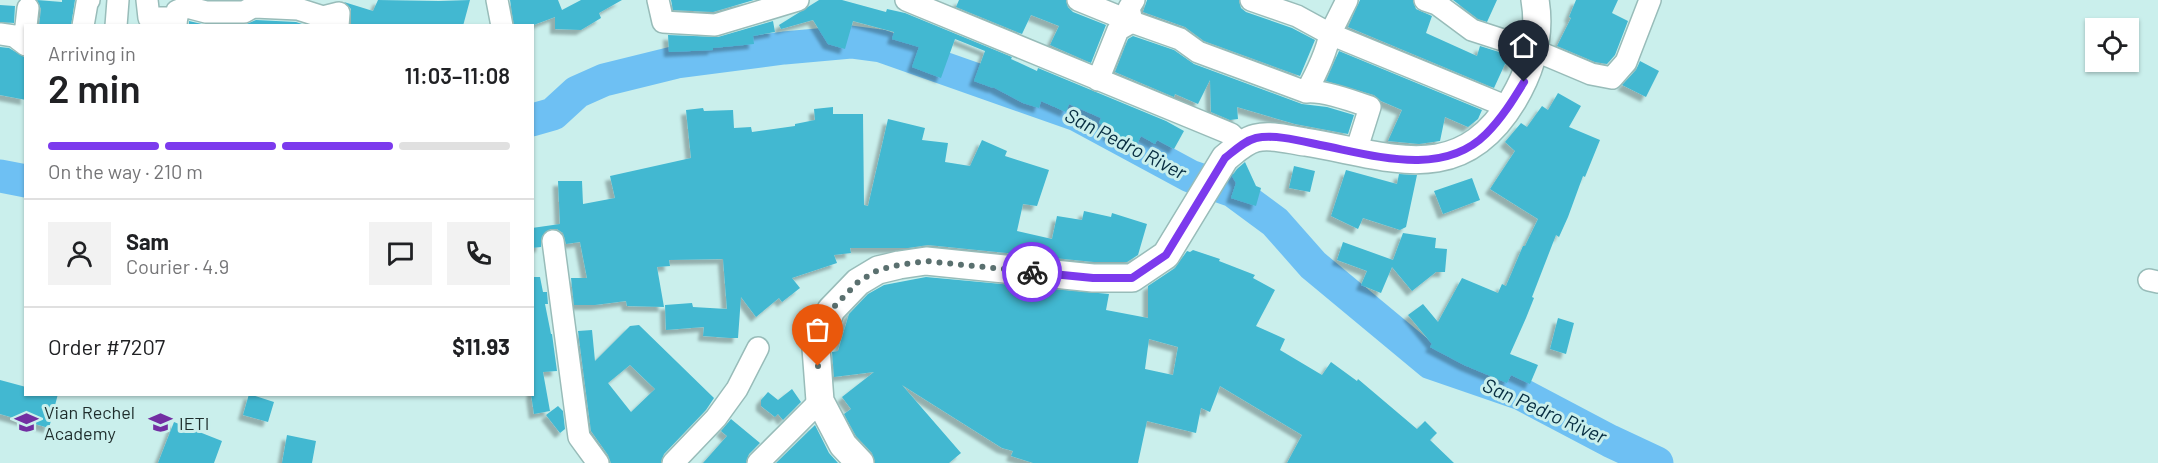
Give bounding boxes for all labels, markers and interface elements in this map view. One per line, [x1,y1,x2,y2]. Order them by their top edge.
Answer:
map controls [2085,18,2139,72]
button: locate [2085,18,2139,72]
pin [1498,20,1549,82]
icon: home [1507,29,1540,62]
text: Arriving in [48,41,136,65]
text: 11:03–11:08 [404,62,510,88]
text: 2 min [48,64,141,111]
water label: San Pedro River [1061,102,1191,184]
text: On the way · 210 m [48,159,203,183]
button: person [48,222,111,285]
button: chat [369,222,432,285]
button: phone [447,222,510,285]
text: Sam [126,228,169,254]
courier [1002,242,1062,302]
text: Courier · 4.9 [126,254,229,278]
icon: bike [1016,256,1049,289]
pin [792,304,843,366]
icon: bag [801,313,834,346]
text: Order #7207 [48,333,165,359]
text: $11.93 [452,333,510,359]
water label: San Pedro River [1479,372,1611,448]
place label: Vian Rechel Academy [44,401,135,444]
school or university icon: Vian Rechel Academy [13,409,39,435]
school or university icon: IETI [148,410,174,436]
place label: IETI [179,412,209,434]

